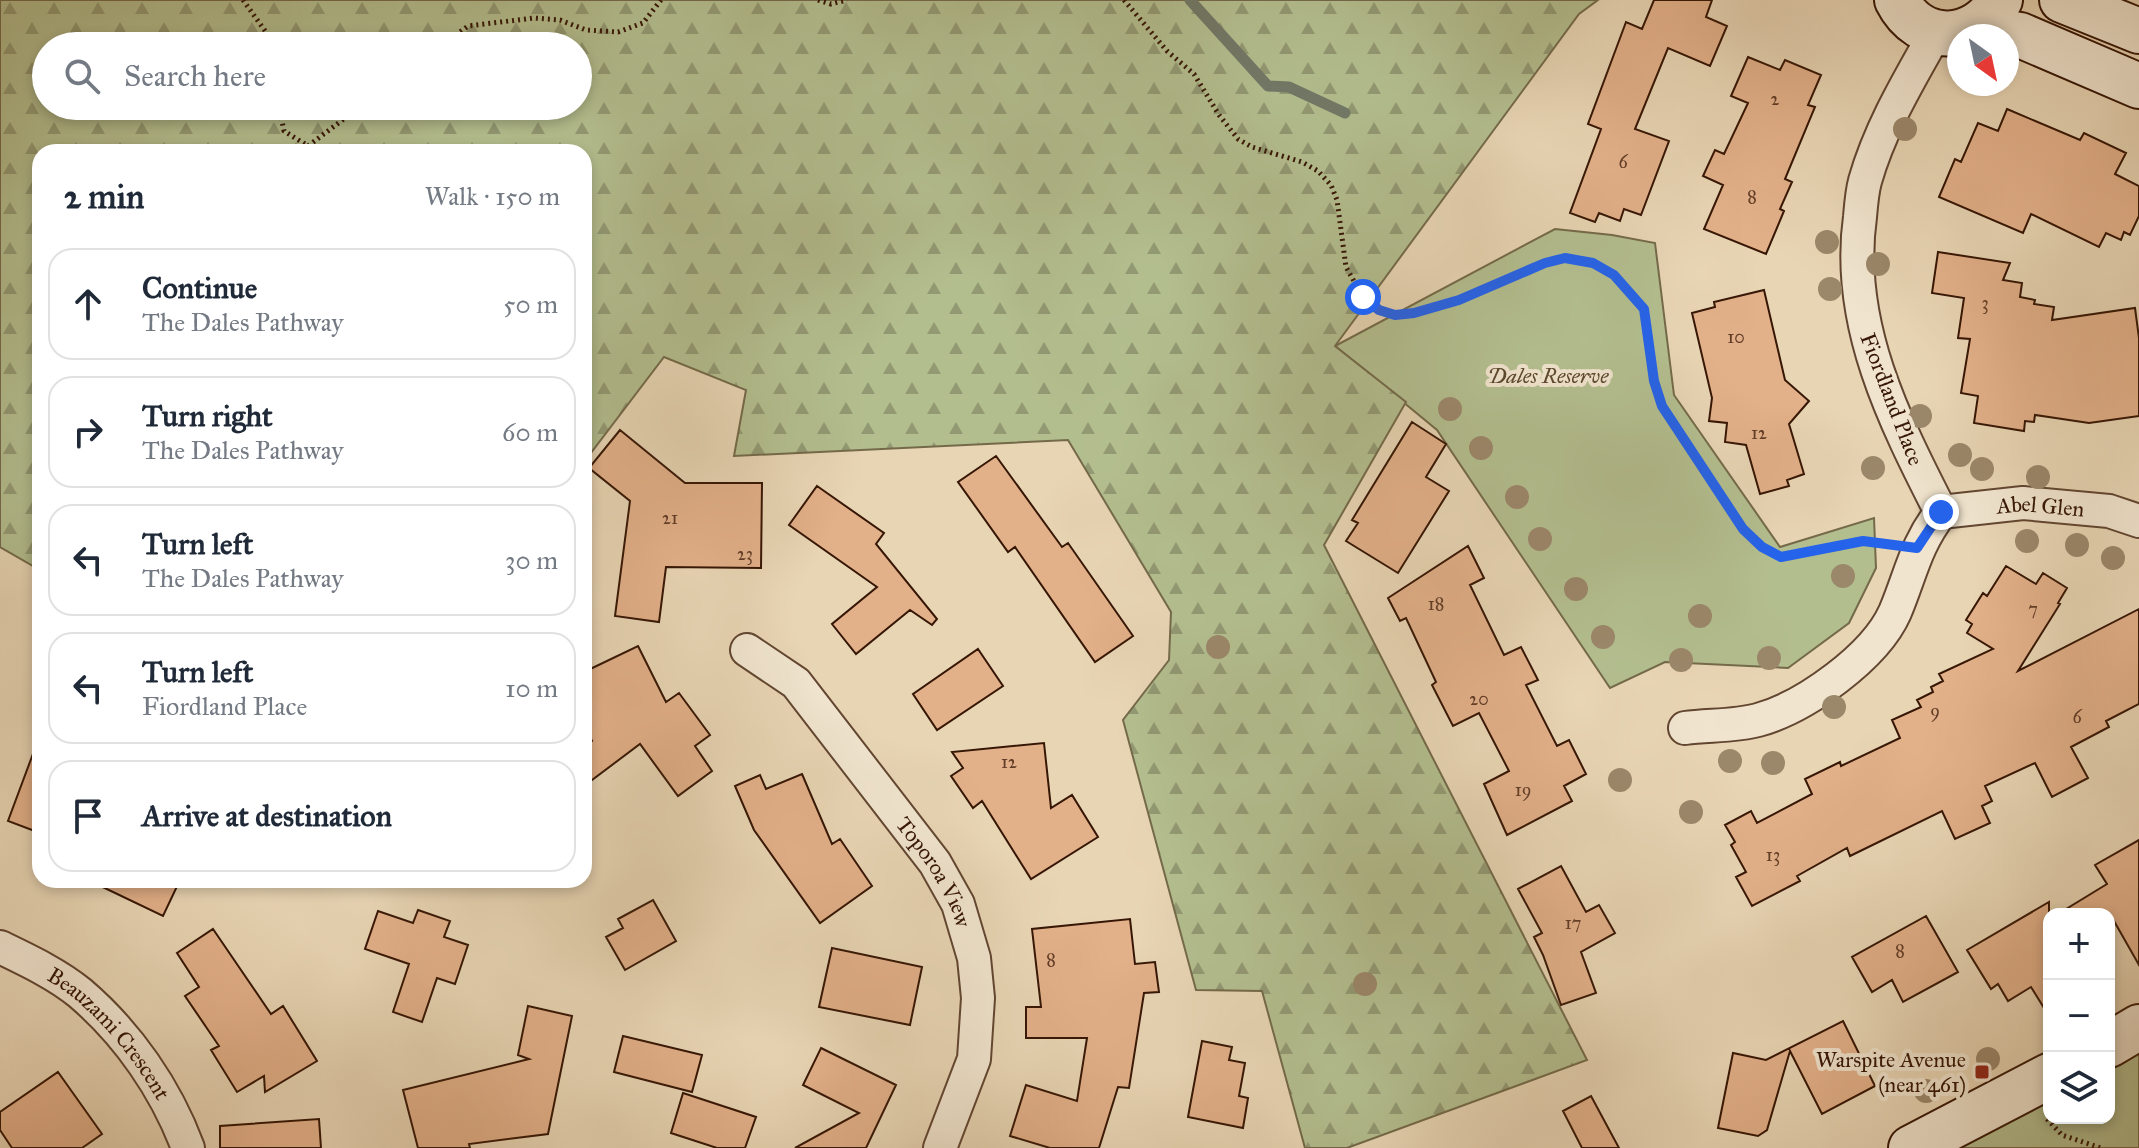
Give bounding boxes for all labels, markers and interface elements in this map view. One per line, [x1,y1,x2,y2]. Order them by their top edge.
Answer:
north arrow [1947,24,2019,96]
search box [32,32,592,120]
icon: search [60,54,104,98]
text: Search here [124,58,266,94]
house number: 2 [1771,88,1780,110]
house number: 6 [1618,151,1628,173]
text: 2 min [64,176,144,217]
text: Walk · 150 m [425,180,560,212]
house number: 8 [1747,186,1757,208]
text: Continue [142,270,257,306]
route start [1345,279,1381,315]
icon: ahead [66,282,110,326]
text: 50 m [503,288,558,320]
house number: 3 [1981,292,1989,314]
text: The Dales Pathway [142,306,344,338]
house number: 10 [1727,326,1745,348]
street label: Fiordland Place [1854,329,1930,469]
park label: Dales Reserve [1487,362,1609,389]
text: Turn right [142,398,273,434]
icon: right [66,410,110,454]
text: 60 m [502,416,558,448]
house number: 12 [1751,422,1767,444]
text: The Dales Pathway [142,434,344,466]
street label: Abel Glen [1994,489,2086,522]
route end [1923,494,1959,530]
house number: 21 [662,507,678,529]
text: Turn left [142,526,253,562]
icon: left [66,538,110,582]
house number: 23 [737,543,753,565]
text: 30 m [505,544,558,576]
text: The Dales Pathway [142,562,344,594]
house number: 18 [1428,593,1444,615]
house number: 7 [2028,598,2038,620]
text: Turn left [142,654,253,690]
icon: left [66,666,110,710]
text: 10 m [505,672,558,704]
house number: 20 [1469,688,1489,710]
text: Fiordland Place [142,690,307,722]
house number: 9 [1930,700,1940,722]
house number: 6 [2072,706,2082,728]
house number: 12 [1001,751,1017,773]
house number: 19 [1515,779,1531,801]
icon: arrive [66,794,110,838]
text: Arrive at destination [142,798,392,834]
street label: Toporoa View [891,811,978,930]
house number: 13 [1766,844,1780,866]
map controls [2043,908,2115,1124]
button: + [2043,908,2115,980]
house number: 17 [1565,912,1581,934]
house number: 8 [1895,940,1905,962]
house number: 8 [1046,949,1056,971]
street label: Beauzami Crescent [43,961,177,1105]
button: − [2043,980,2115,1052]
place label: Warspite Avenue (near 461) [1816,1046,1966,1098]
button: layers [2043,1052,2115,1124]
marker: Warspite Avenue (near 461) [1973,1063,1991,1081]

